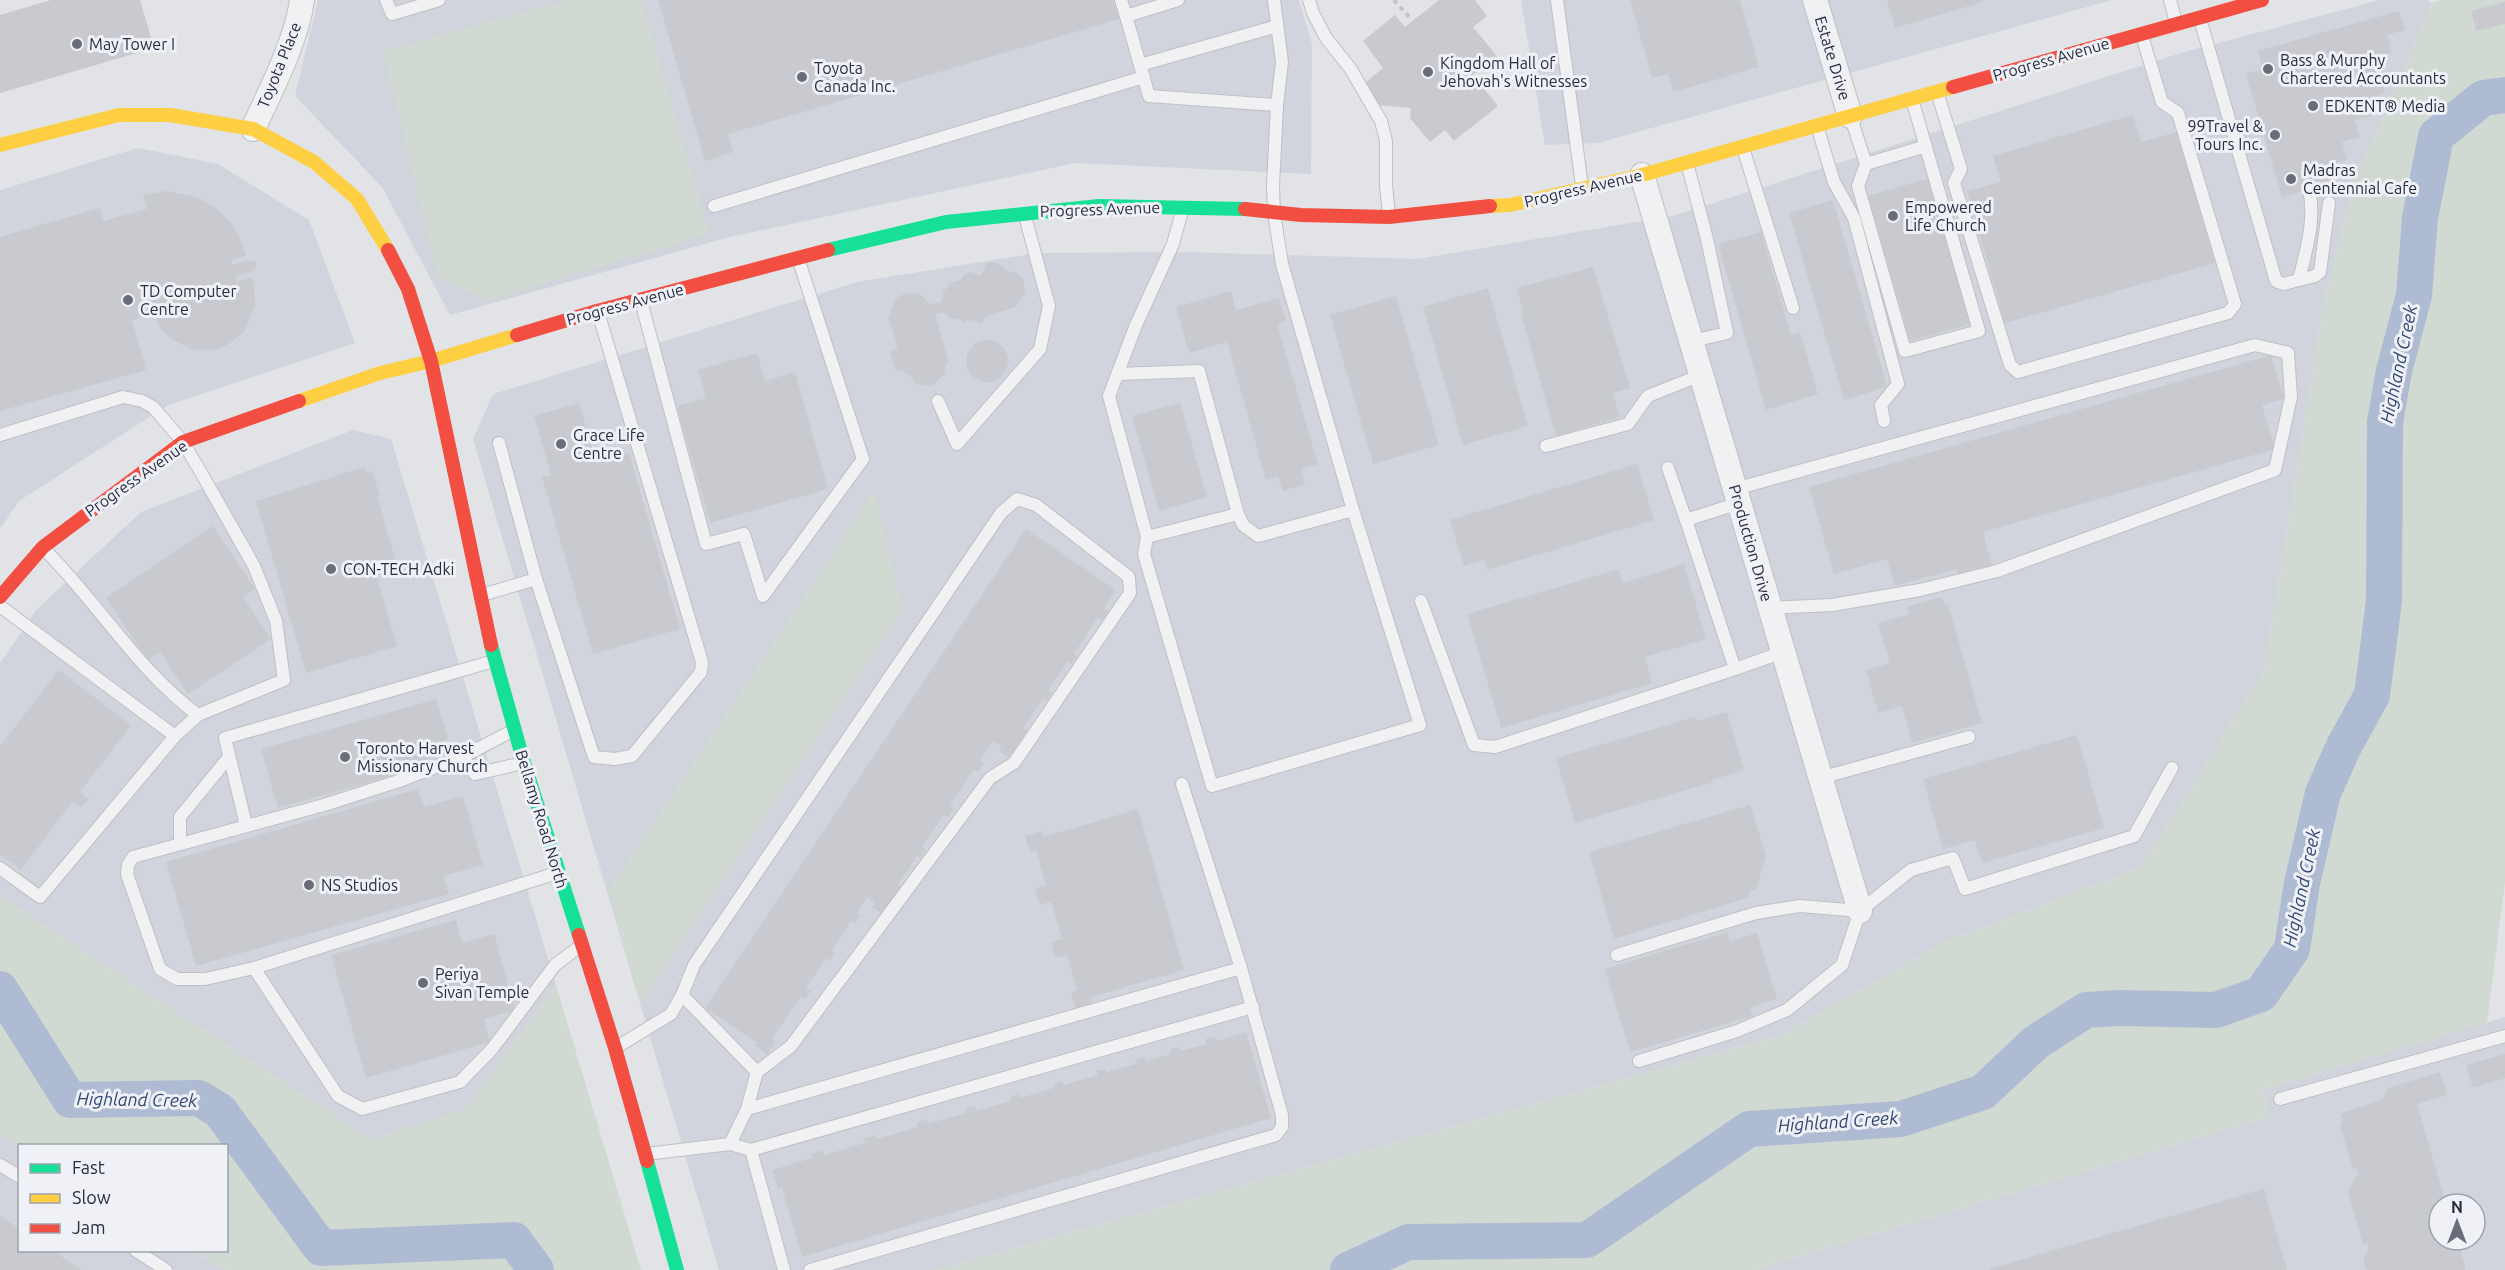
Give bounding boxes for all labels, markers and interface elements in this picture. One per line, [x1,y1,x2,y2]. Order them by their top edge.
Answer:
street label: Estate Drive [1812,14,1854,102]
street label: Toyota Place [254,19,304,111]
street label: Progress Avenue [1991,34,2111,84]
place label: May Tower I [89,35,175,53]
marker: May Tower I [70,37,84,51]
place label: Bass & Murphy Chartered Accountants [2280,51,2446,87]
place label: Kingdom Hall of Jehovah's Witnesses [1440,54,1587,90]
place label: Toyota Canada Inc. [814,59,895,95]
marker: Bass & Murphy Chartered Accountants [2261,62,2275,76]
marker: Kingdom Hall of Jehovah's Witnesses [1421,65,1435,79]
marker: Toyota Canada Inc. [795,70,809,84]
place label: EDKENT® Media [2325,97,2445,115]
marker: EDKENT® Media [2306,99,2320,113]
place label: 99Travel & Tours Inc. [2187,117,2264,153]
marker: 99Travel & Tours Inc. [2268,128,2282,142]
place label: Madras Centennial Cafe [2303,161,2417,197]
street label: Progress Avenue [1522,166,1644,210]
marker: Madras Centennial Cafe [2284,172,2298,186]
street label: Progress Avenue [1039,198,1161,220]
place label: Empowered Life Church [1905,198,1992,234]
marker: Empowered Life Church [1886,209,1900,223]
street label: Progress Avenue [564,280,686,328]
place label: TD Computer Centre [140,282,236,318]
marker: TD Computer Centre [121,293,135,307]
water label: Highland Creek [2376,302,2421,425]
place label: Grace Life Centre [573,426,645,462]
street label: Progress Avenue [81,436,191,520]
marker: Grace Life Centre [554,437,568,451]
street label: Production Drive [1726,482,1776,604]
place label: CON-TECH Adki [343,560,454,578]
marker: CON-TECH Adki [324,562,338,576]
place label: Toronto Harvest Missionary Church [357,739,488,775]
street label: Bellamy Road North [512,748,572,890]
marker: Toronto Harvest Missionary Church [338,750,352,764]
water label: Highland Creek [2279,826,2324,949]
place label: NS Studios [321,876,398,894]
marker: NS Studios [302,878,316,892]
place label: Periya Sivan Temple [435,965,529,1001]
marker: Periya Sivan Temple [416,976,430,990]
water label: Highland Creek [76,1088,198,1110]
water label: Highland Creek [1777,1107,1900,1135]
legend [18,1144,228,1252]
text: Fast [72,1157,105,1177]
text: Slow [72,1187,111,1207]
north arrow [2427,1192,2487,1252]
text: N [2451,1198,2463,1216]
text: Jam [72,1217,106,1237]

